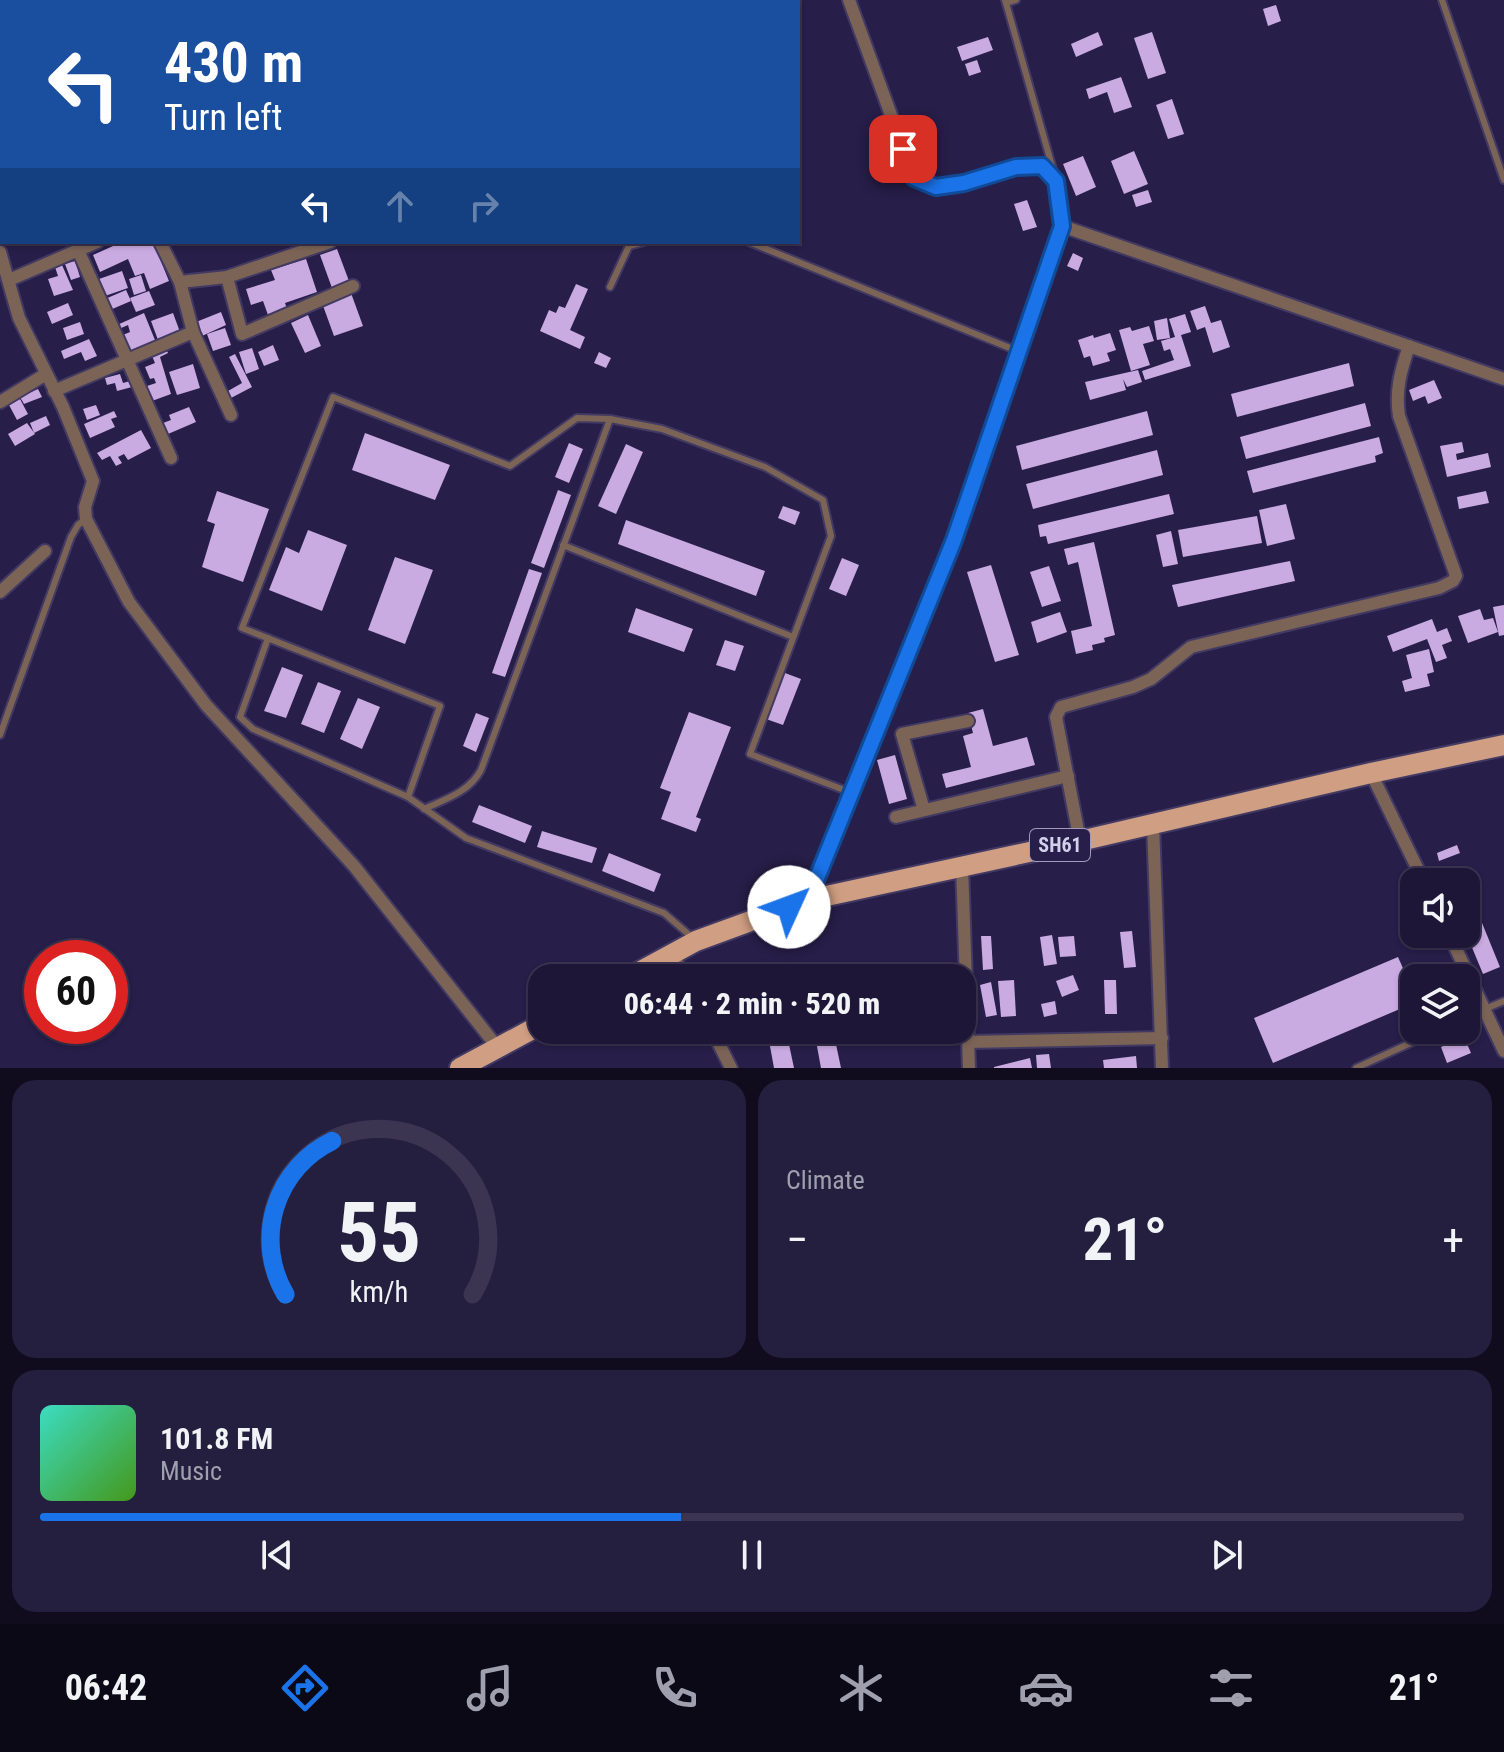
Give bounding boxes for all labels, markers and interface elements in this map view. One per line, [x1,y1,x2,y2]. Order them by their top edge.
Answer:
text: 430 m [164,30,303,96]
icon: left [32,32,136,136]
text: Turn left [164,97,282,139]
pin [869,115,937,183]
icon: arrive [881,127,925,171]
icon: left [294,184,338,228]
icon: ahead [378,184,422,228]
icon: right [462,184,506,228]
road number: SH61 [1030,829,1090,861]
position arrow [747,865,831,949]
map controls [1400,868,1480,1044]
button: sound [1400,868,1480,948]
speed limit sign: 60 [24,940,128,1044]
button: layers [1400,964,1480,1044]
text: 06:44 · 2 min · 520 m [624,986,880,1021]
text: Climate [786,1165,865,1195]
text: 55 [337,1184,421,1281]
text: 21° [1083,1204,1167,1275]
text: − [786,1214,808,1266]
text: + [1442,1214,1464,1266]
text: km/h [350,1275,408,1309]
text: 101.8 FM [160,1421,273,1456]
text: Music [160,1456,222,1486]
icon: previous [255,1533,299,1577]
icon: pause [730,1533,774,1577]
icon: next [1205,1533,1249,1577]
icon: directions [277,1660,333,1716]
icon: music [462,1660,518,1716]
icon: phone [647,1660,703,1716]
icon: climate [833,1660,889,1716]
icon: car [1018,1660,1074,1716]
icon: filters [1203,1660,1259,1716]
text: 06:42 [65,1667,147,1709]
text: 21° [1389,1667,1439,1709]

